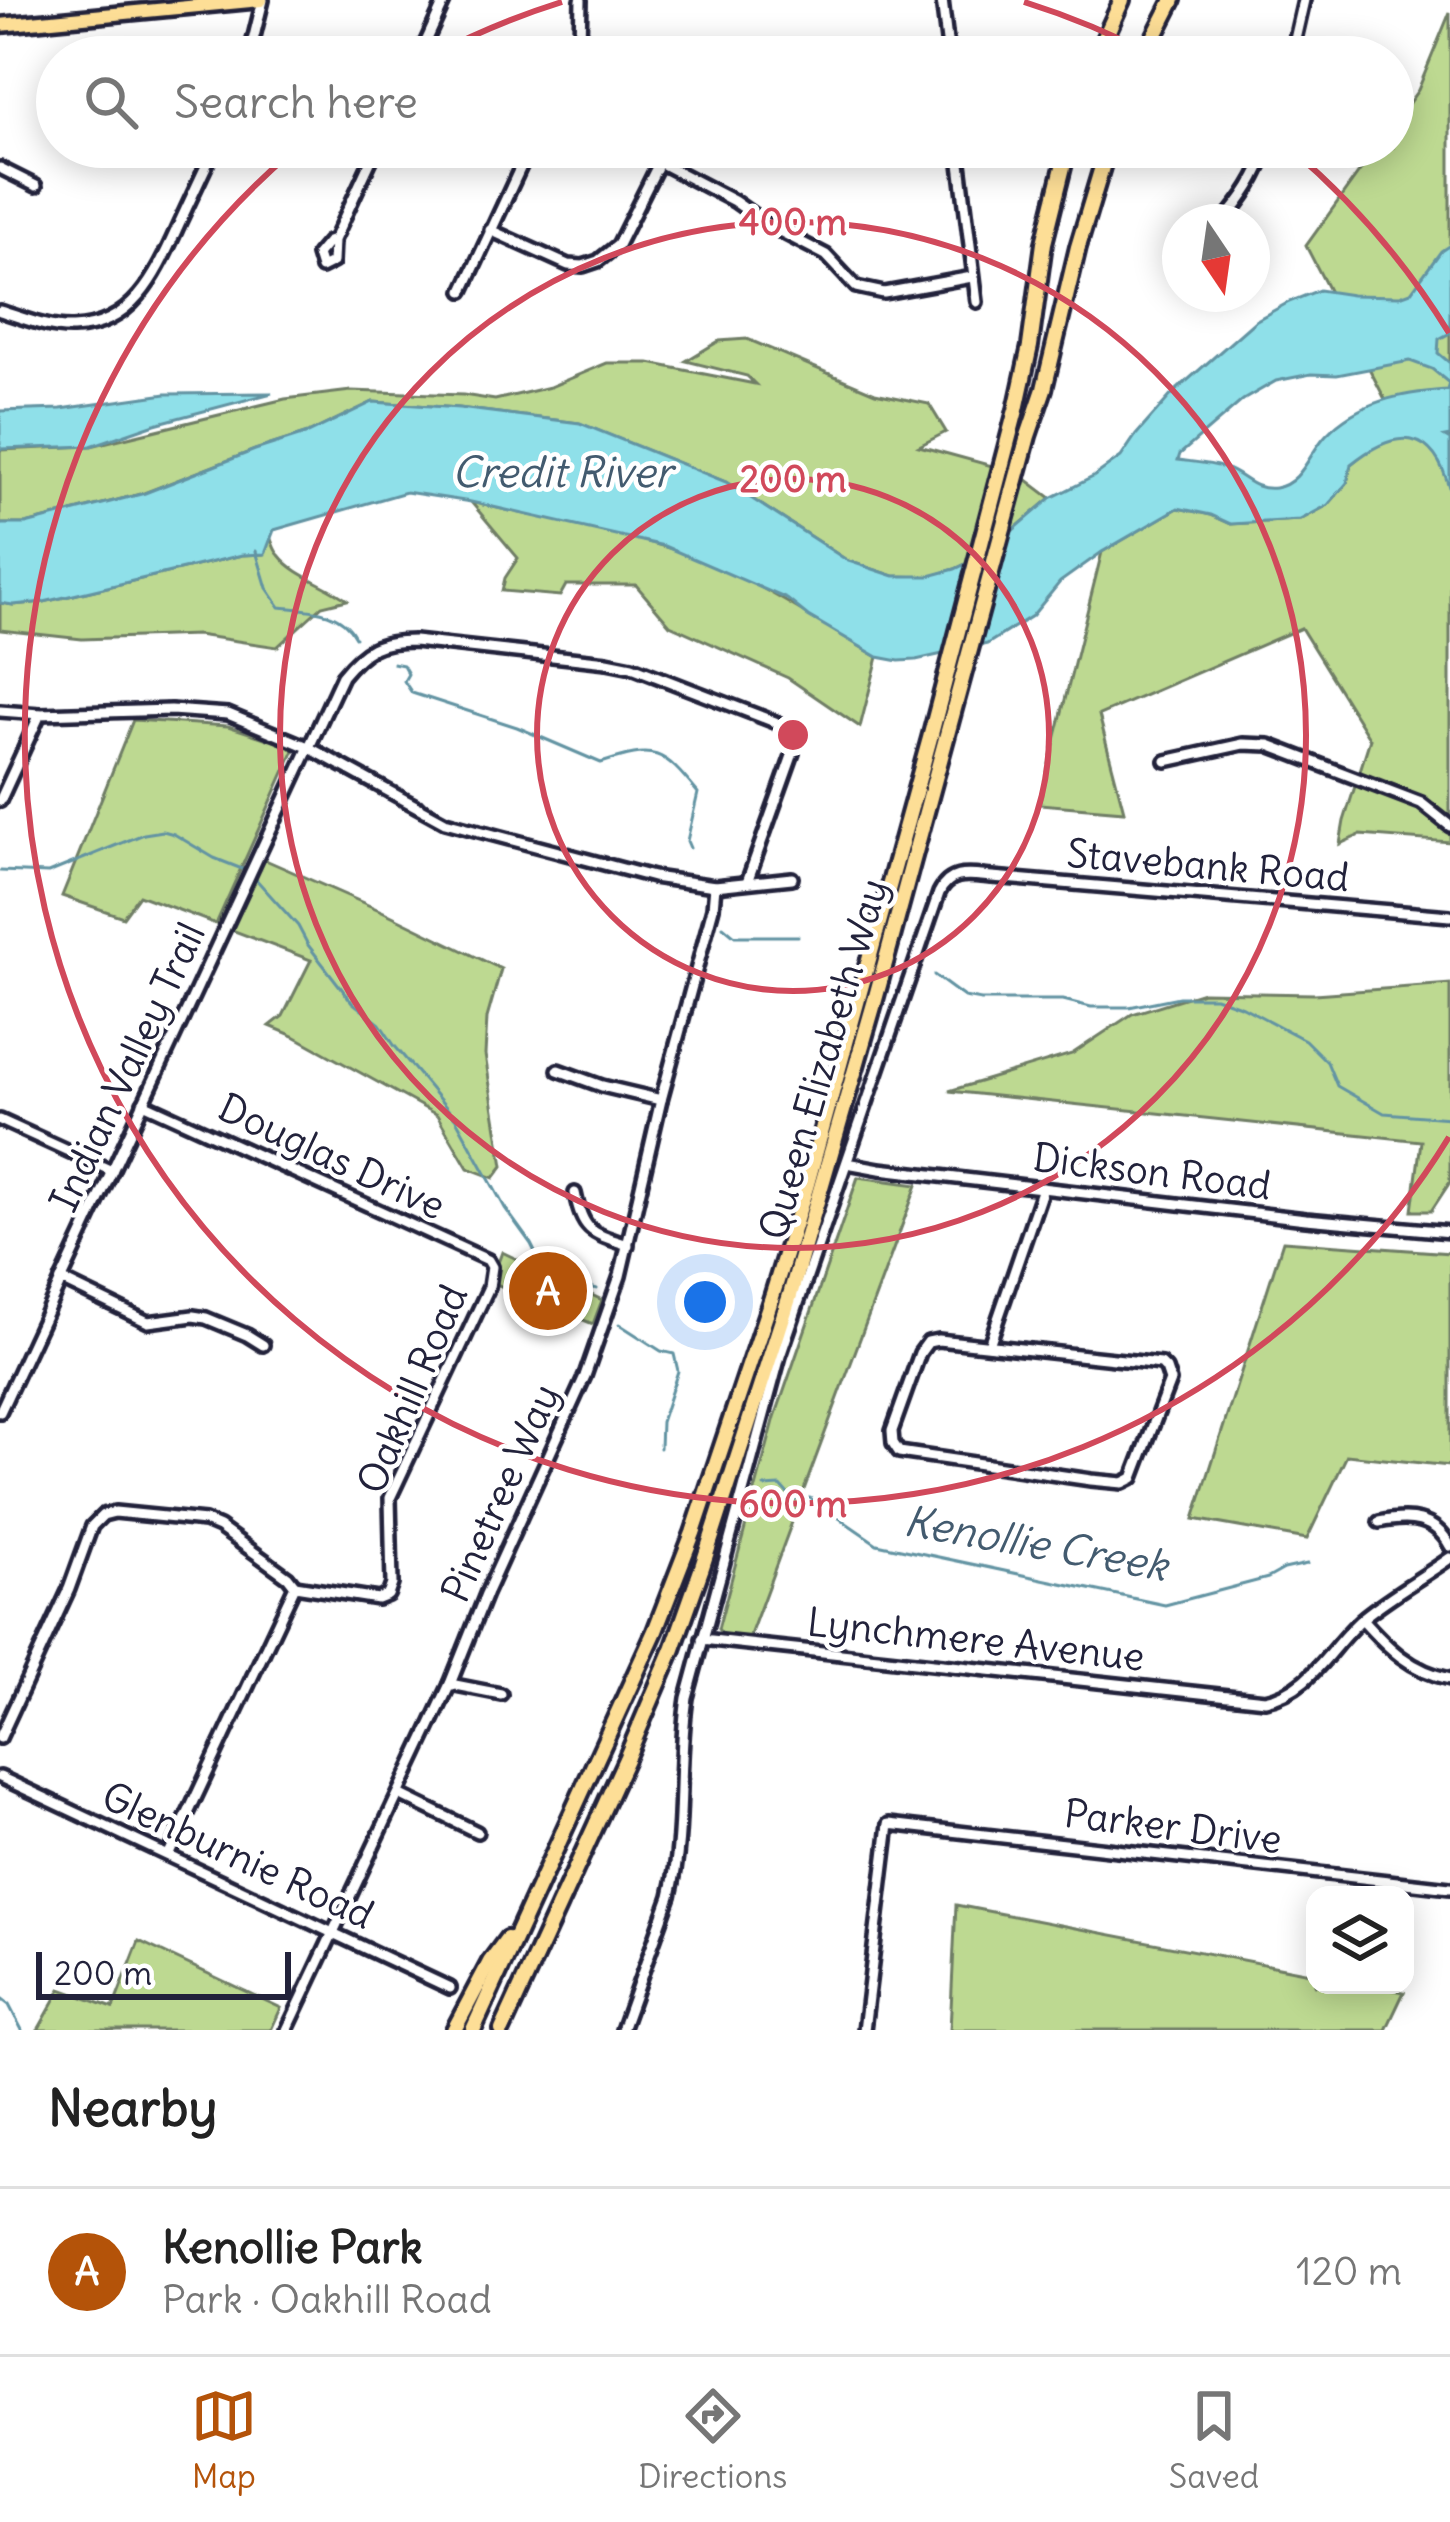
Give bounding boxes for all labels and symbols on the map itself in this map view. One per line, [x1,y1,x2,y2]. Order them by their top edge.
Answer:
text: 400 m [739,200,847,245]
north arrow [1162,204,1270,312]
water label: Credit River [452,446,677,498]
text: 200 m [739,457,847,502]
centre of rings [772,714,814,756]
street label: Stavebank Road [1065,829,1351,902]
street label: Queen Elizabeth Way [749,873,898,1245]
street label: Indian Valley Trail [39,915,216,1219]
street label: Douglas Drive [211,1083,453,1230]
street label: Dickson Road [1030,1133,1274,1210]
pin: A [509,1246,587,1336]
your location [675,1272,735,1332]
street label: Oakhill Road [347,1278,478,1501]
street label: Pinetree Way [431,1377,570,1610]
text: 600 m [739,1482,847,1527]
water label: Kenollie Creek [900,1494,1174,1592]
street label: Lynchmere Avenue [805,1597,1147,1682]
street label: Glenburnie Road [94,1771,381,1940]
street label: Parker Drive [1061,1789,1284,1864]
scale bar [36,1946,291,1999]

